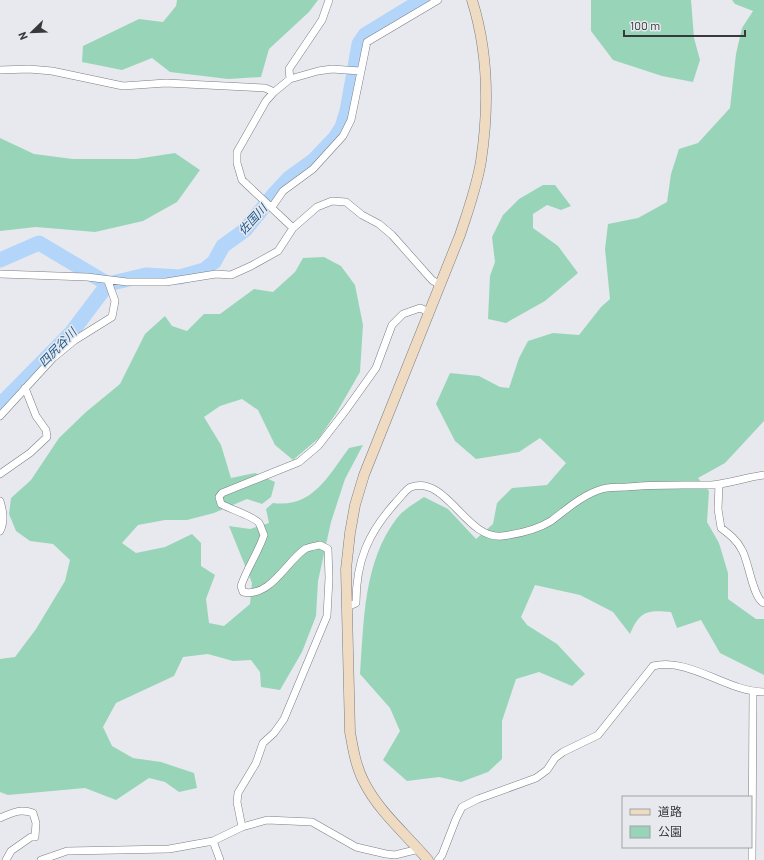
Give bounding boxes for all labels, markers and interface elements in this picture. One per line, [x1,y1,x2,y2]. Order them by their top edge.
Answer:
north arrow [12,12,52,52]
scale bar [624,12,745,38]
text: 100 m [630,18,660,32]
text: N [15,30,30,42]
water label: 佐国川 [235,199,271,237]
water label: 四尻谷川 [35,323,80,369]
legend [622,796,752,848]
text: 道路 [658,804,682,818]
text: 公園 [658,824,682,838]

